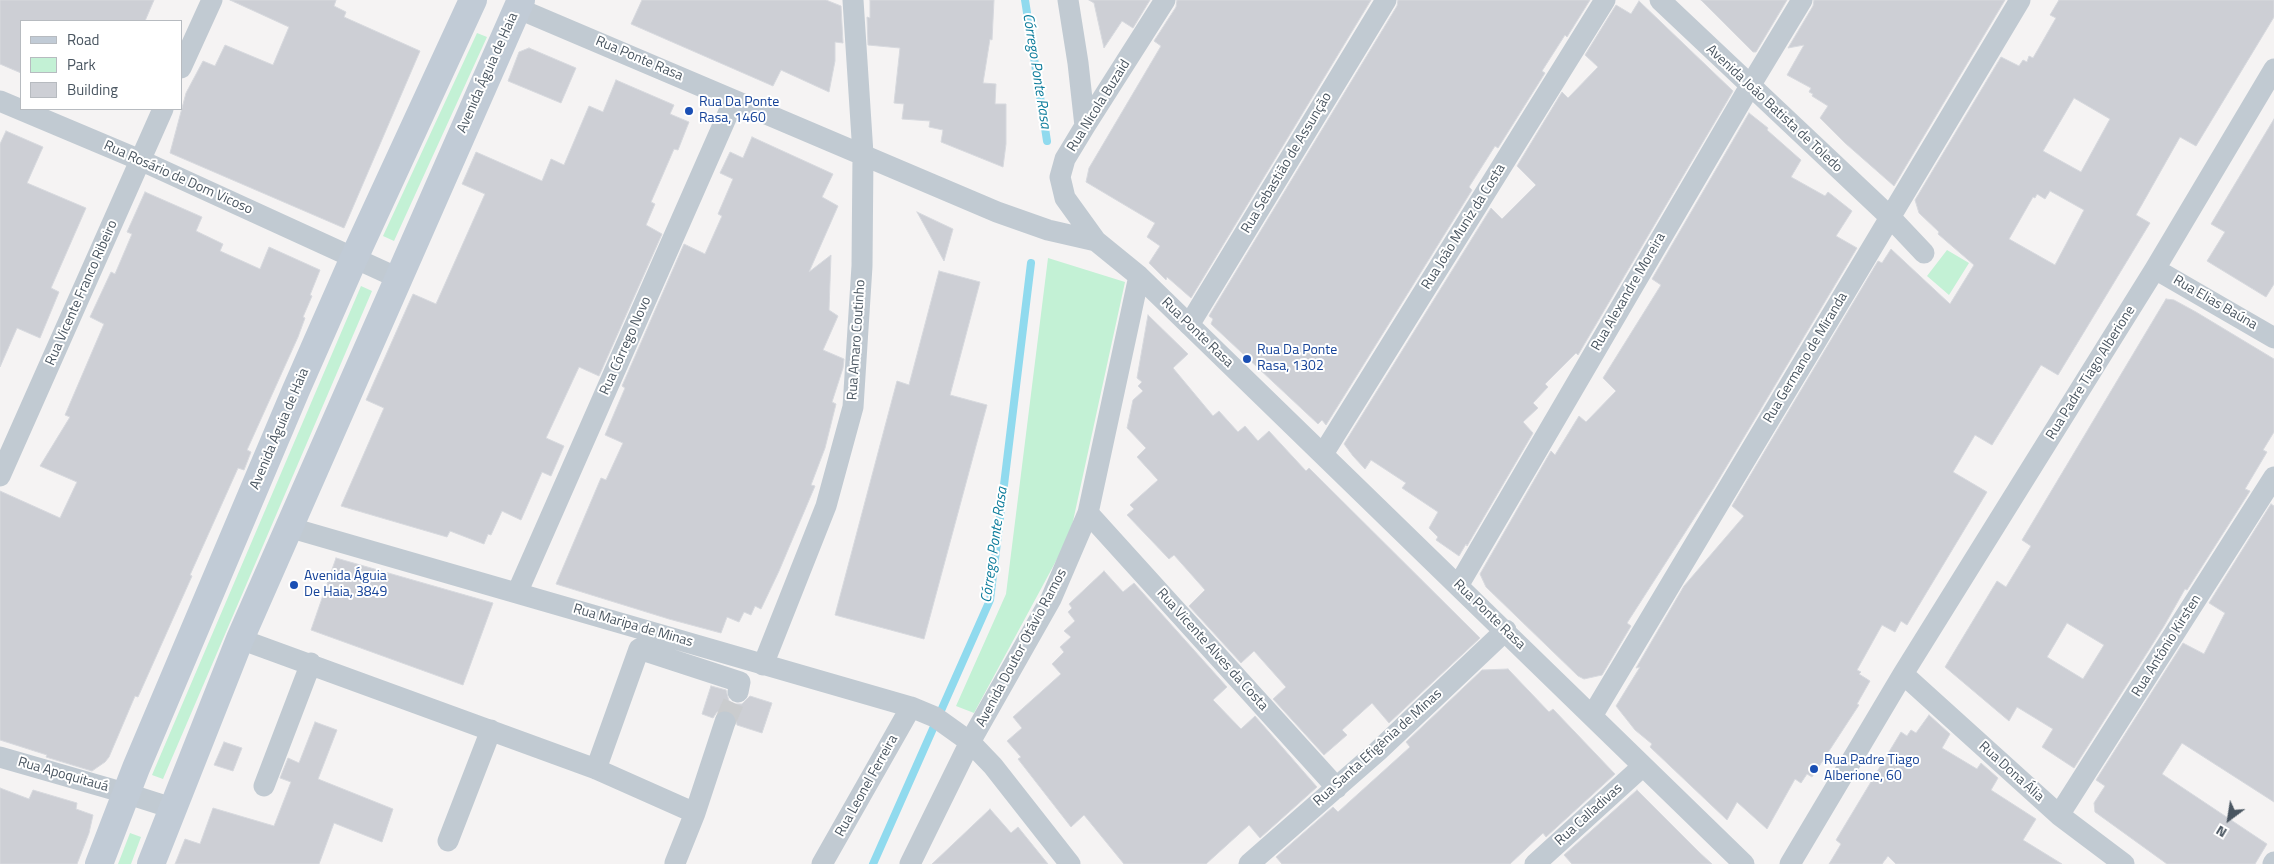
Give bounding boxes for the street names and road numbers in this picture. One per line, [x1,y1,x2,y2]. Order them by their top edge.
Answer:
street label: Avenida Águia de Haia [454,10,522,136]
street label: Rua Ponte Rasa [593,33,685,85]
street label: Avenida João Batista de Toledo [1702,41,1846,177]
street label: Rua Nicola Buzaid [1064,57,1134,155]
street label: Rua Sebastião de Assunção [1238,89,1336,237]
street label: Rua Rosário de Dom Vicoso [101,138,255,218]
street label: Rua João Muniz da Costa [1418,161,1510,293]
street label: Rua Vicente Franco Ribeiro [42,218,122,368]
street label: Rua Alexandre Moreira [1588,230,1670,354]
street label: Rua Elias Baúna [2170,272,2260,334]
street label: Rua Amaro Coutinho [844,279,870,401]
street label: Rua Germano de Miranda [1760,290,1852,426]
street label: Rua Córrego Novo [597,294,655,398]
street label: Rua Ponte Rasa [1158,294,1236,372]
street label: Rua Padre Tiago Alberione [2043,303,2139,443]
street label: Avenida Águia de Haia [247,366,313,492]
street label: Avenida Doutor Otávio Ramos [973,566,1071,730]
street label: Rua Ponte Rasa [1450,576,1528,654]
street label: Rua Vicente Alves da Costa [1153,585,1271,715]
street label: Rua Antônio Kirsten [2129,592,2205,700]
street label: Rua Maripa de Minas [571,601,695,651]
street label: Rua Santa Efigênia de Minas [1310,686,1446,810]
street label: Rua Leonel Ferreira [832,732,902,840]
street label: Rua Dona Ália [1975,738,2047,806]
street label: Rua Apoquitauá [16,754,110,796]
street label: Rua Calladivas [1552,780,1626,850]

